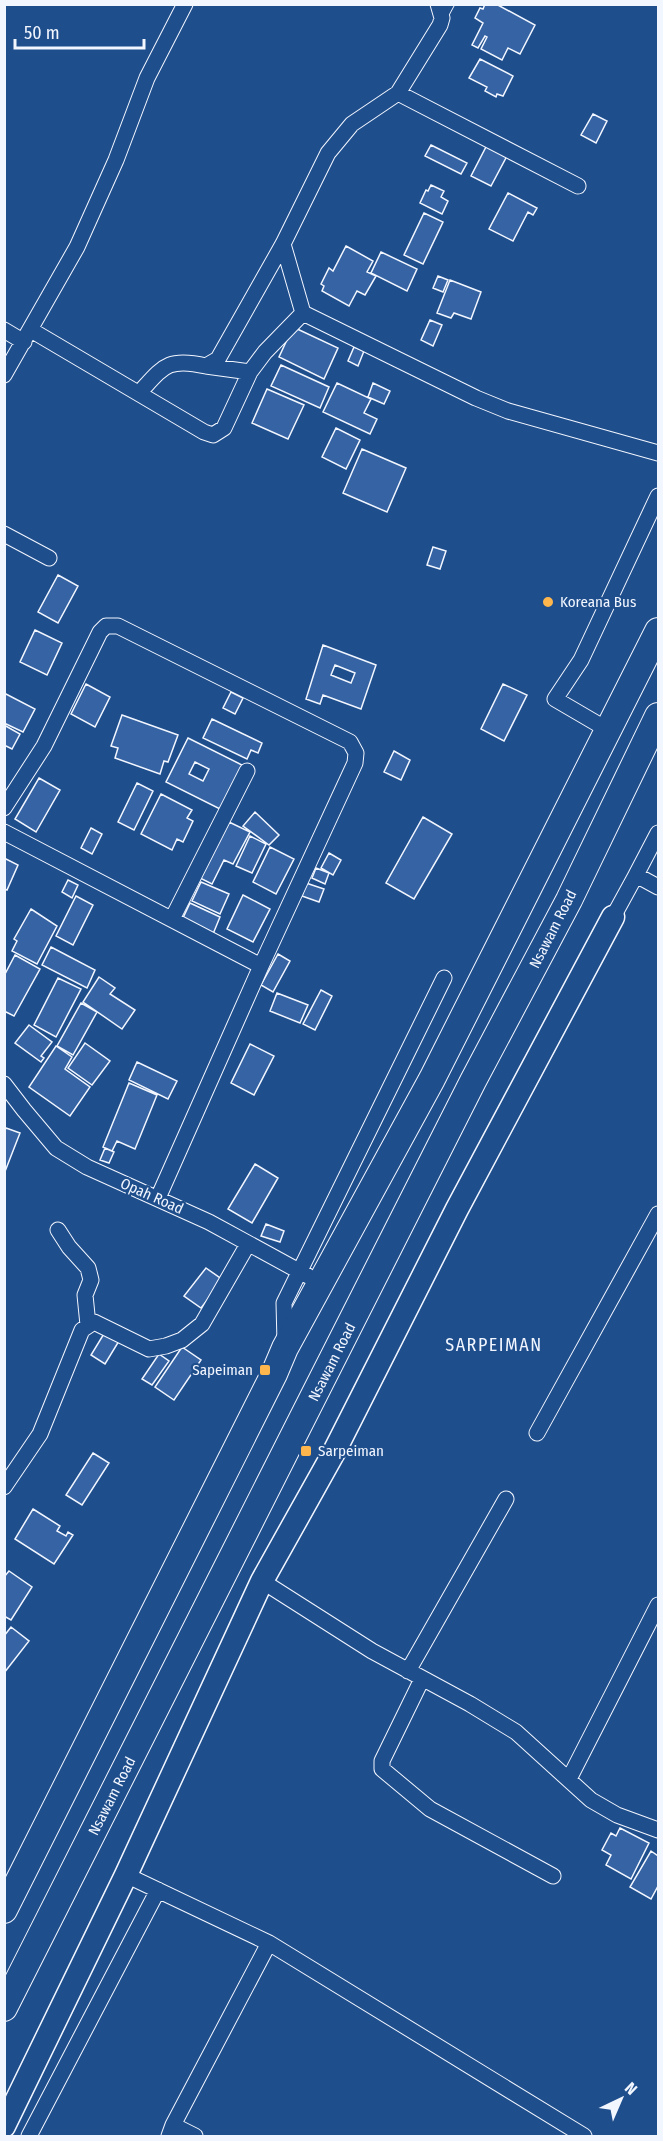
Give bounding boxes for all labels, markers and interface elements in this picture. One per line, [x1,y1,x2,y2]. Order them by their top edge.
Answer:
scale bar [15,12,144,50]
text: 50 m [24,22,60,44]
place label: Koreana Bus [560,593,636,611]
marker: Koreana Bus [541,595,555,609]
street label: Nsawam Road [525,887,581,971]
street label: Opah Road [118,1174,186,1218]
street label: Nsawam Road [304,1320,360,1404]
district label: SARPEIMAN [445,1334,543,1356]
place label: Sapeiman [192,1361,253,1379]
marker: Sapeiman [258,1363,272,1377]
place label: Sarpeiman [318,1442,384,1460]
marker: Sarpeiman [299,1444,313,1458]
street label: Nsawam Road [84,1754,140,1838]
north arrow [591,2069,651,2129]
text: N [621,2078,641,2099]

